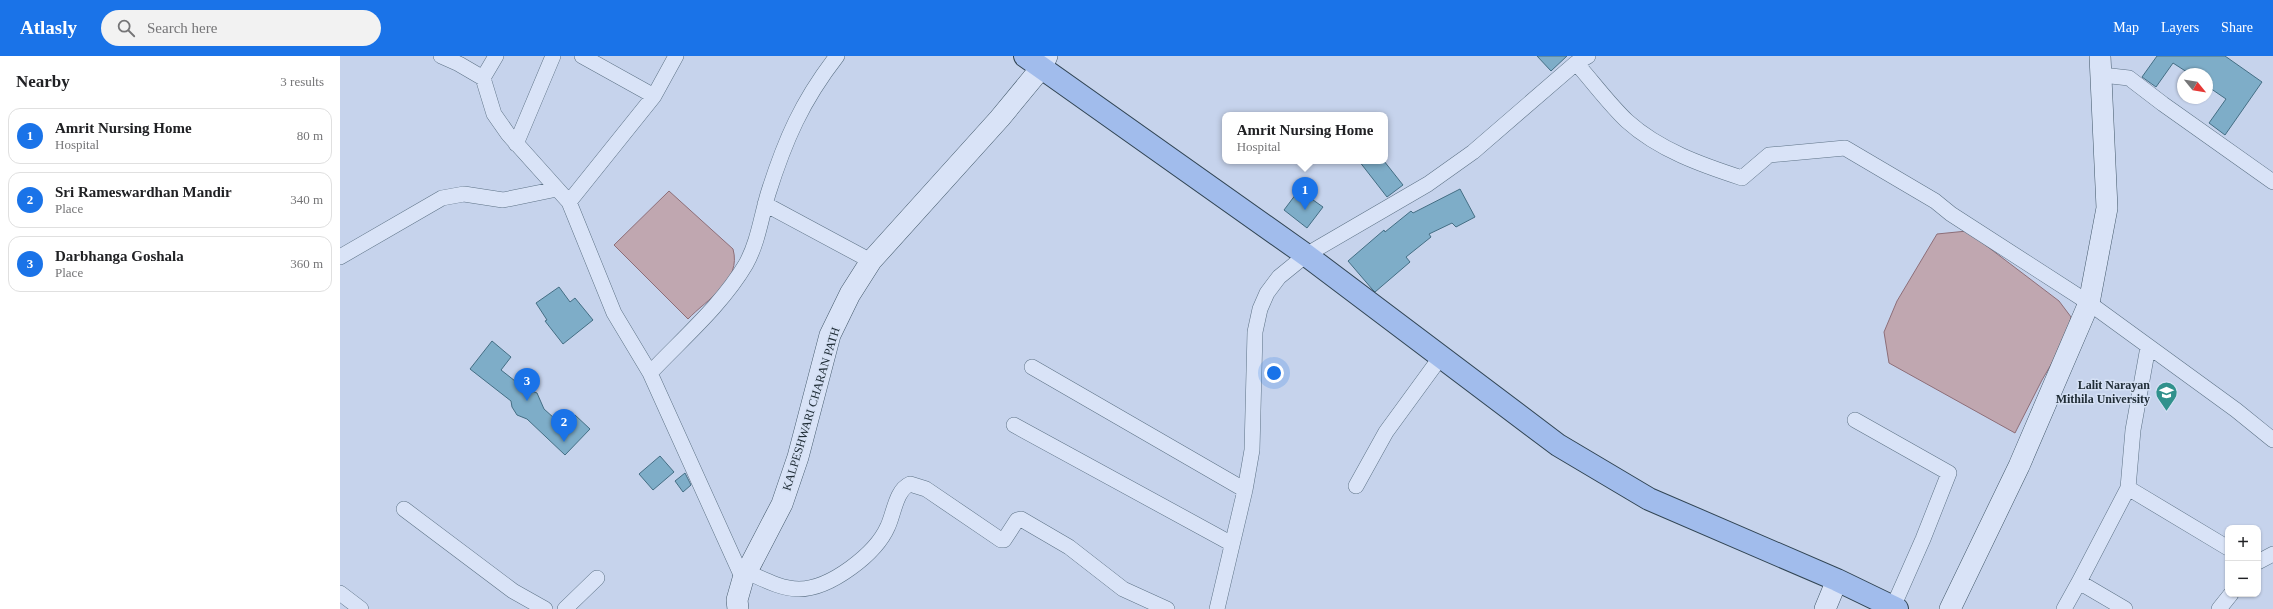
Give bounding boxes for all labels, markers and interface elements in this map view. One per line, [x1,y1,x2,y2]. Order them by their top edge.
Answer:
search box [101,10,381,46]
text: Atlasly [20,17,77,38]
icon: search [115,17,137,39]
text: Search here [147,20,217,36]
text: Map [2113,20,2139,35]
text: Layers [2161,20,2199,35]
text: Share [2221,20,2253,35]
north arrow [2177,68,2213,104]
text: Nearby [16,72,70,91]
text: 3 results [280,74,324,89]
popup [1222,112,1388,164]
text: Amrit Nursing Home [55,120,192,136]
text: Amrit Nursing Home [1237,122,1373,138]
text: 1 [27,128,33,143]
text: 80 m [297,128,323,143]
text: Hospital [55,137,99,152]
text: Hospital [1237,139,1281,154]
pin: 1 [1292,177,1318,210]
text: Sri Rameswardhan Mandir [55,184,232,200]
text: 2 [27,192,33,207]
text: 340 m [290,192,323,207]
text: Place [55,201,83,216]
text: Darbhanga Goshala [55,248,184,264]
text: 3 [27,256,33,271]
text: 360 m [290,256,323,271]
text: Place [55,265,83,280]
street label: KALPESHWARI CHARAN PATH [779,325,843,492]
your location [1264,363,1284,383]
pin: 3 [514,368,540,401]
place label: Lalit Narayan Mithila University [2056,378,2150,406]
school or university icon: Lalit Narayan Mithila University [2153,379,2179,412]
pin: 2 [551,409,577,442]
map controls [2225,525,2261,597]
button: + [2225,525,2261,561]
button: − [2225,561,2261,597]

